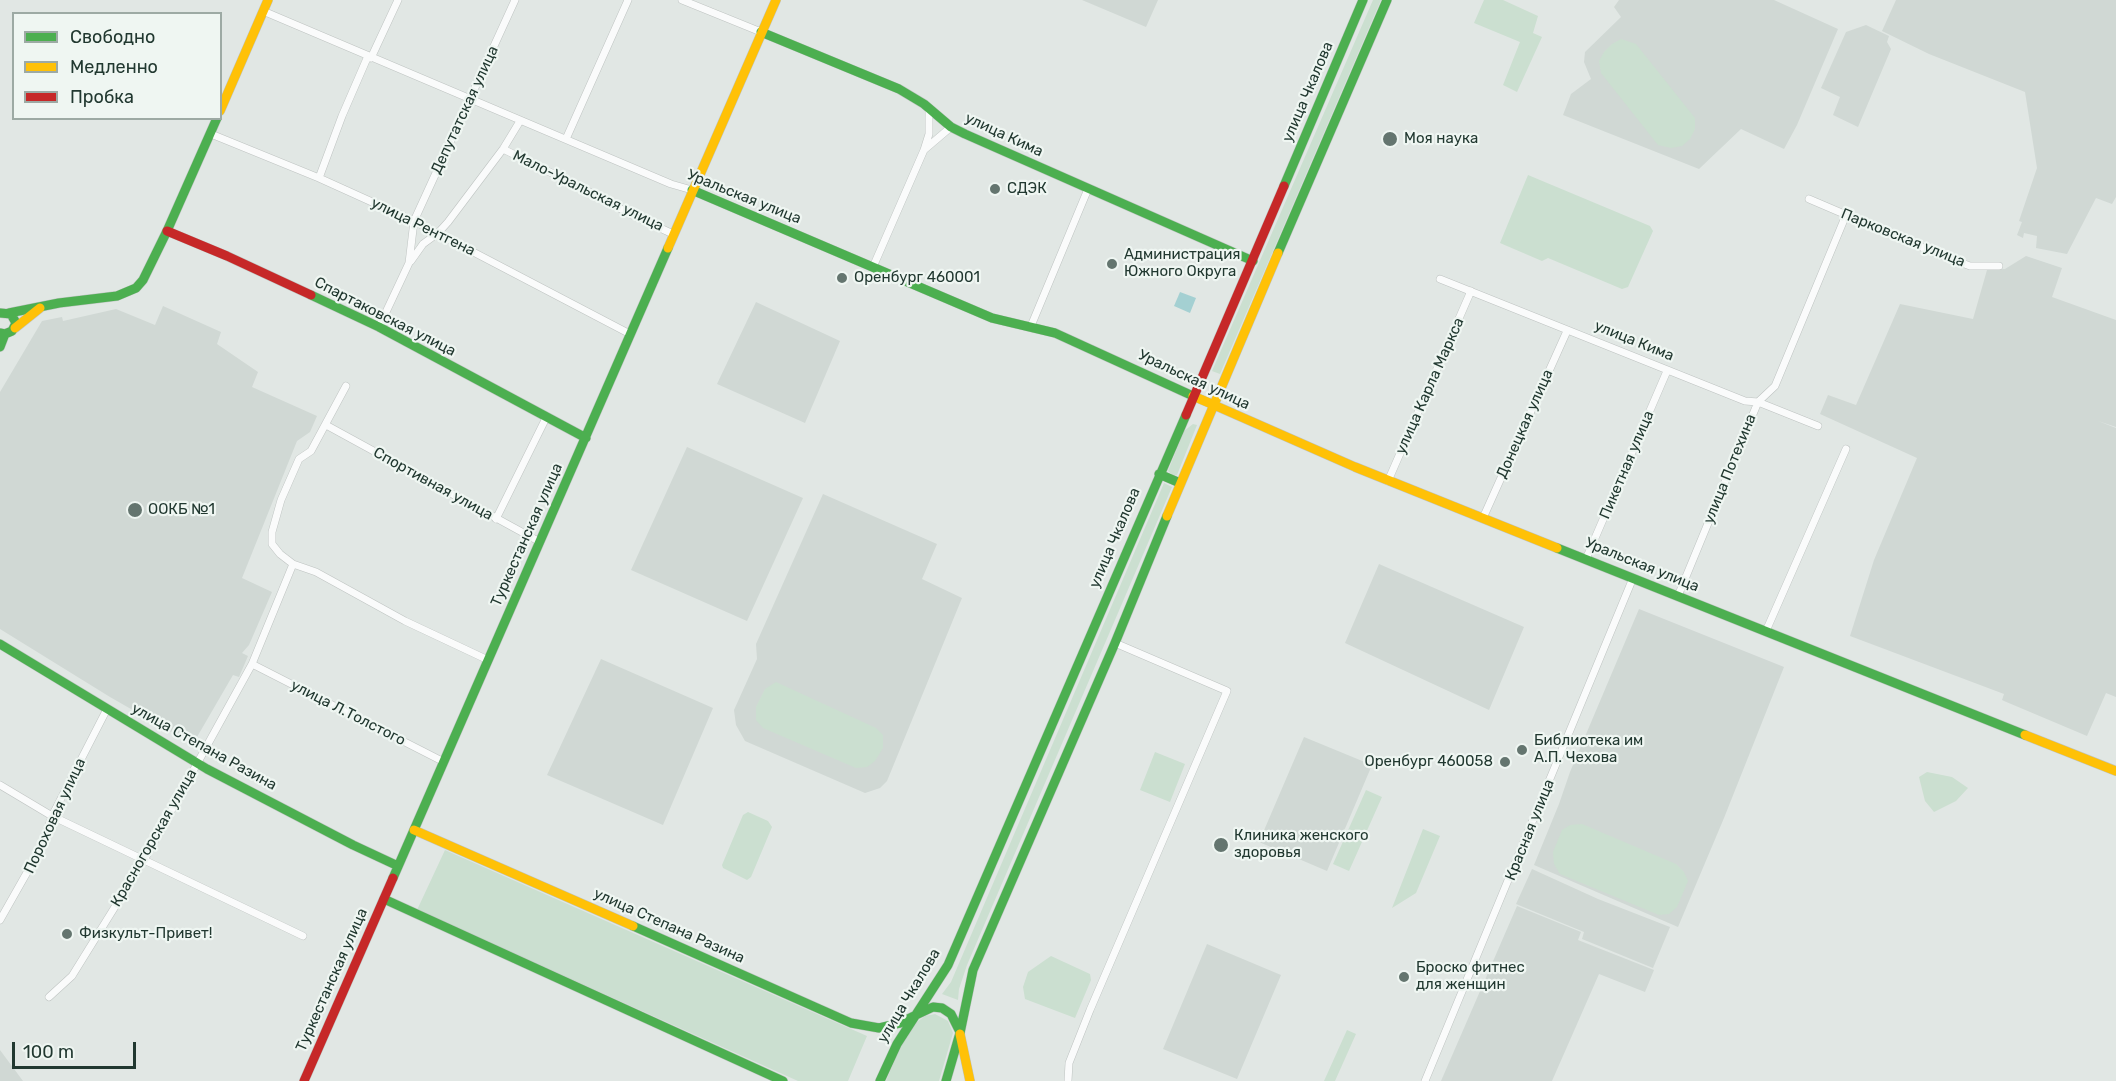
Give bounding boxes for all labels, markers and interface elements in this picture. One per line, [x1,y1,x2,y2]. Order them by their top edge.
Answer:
legend [12,12,222,120]
text: Свободно [70,26,155,48]
street label: улица Чкалова [1279,39,1337,145]
street label: Депутатская улица [427,43,503,177]
text: Медленно [70,56,158,78]
text: Пробка [70,86,134,108]
street label: улица Кима [962,109,1046,161]
marker: Моя наука [1381,130,1399,148]
place label: Моя наука [1404,130,1478,148]
street label: Мало-Уральская улица [510,147,666,235]
street label: Уральская улица [684,166,804,228]
place label: СДЭК [1007,180,1047,198]
marker: СДЭК [988,182,1002,196]
street label: улица Рентгена [368,194,478,260]
street label: Парковская улица [1838,205,1968,271]
place label: Администрация Южного Округа [1124,246,1240,281]
marker: Администрация Южного Округа [1105,257,1119,271]
place label: Оренбург 460001 [854,269,980,287]
marker: Оренбург 460001 [835,271,849,285]
street label: Спартаковская улица [311,273,459,361]
street label: улица Карла Маркса [1392,315,1468,457]
street label: улица Кима [1592,317,1676,365]
street label: Уральская улица [1135,346,1253,414]
street label: Донецкая улица [1493,367,1557,481]
street label: Пикетная улица [1596,408,1658,522]
street label: улица Потехина [1700,411,1760,527]
street label: Спортивная улица [370,444,496,524]
street label: Туркестанская улица [487,461,567,609]
street label: улица Чкалова [1086,485,1144,591]
marker: ООКБ №1 [126,501,144,519]
place label: ООКБ №1 [148,501,215,519]
street label: Уральская улица [1582,534,1702,596]
street label: улица Л.Толстого [288,676,408,750]
street label: улица Степана Разина [128,700,280,794]
place label: Библиотека им А.П. Чехова [1534,732,1643,767]
marker: Библиотека им А.П. Чехова [1515,743,1529,757]
place label: Оренбург 460058 [1365,753,1493,771]
street label: Пороховая улица [20,755,90,877]
marker: Оренбург 460058 [1498,755,1512,769]
street label: Красногорская улица [107,766,201,910]
street label: Красная улица [1502,777,1558,883]
place label: Клиника женского здоровья [1234,827,1369,862]
marker: Клиника женского здоровья [1212,836,1230,854]
street label: улица Степана Разина [591,885,747,967]
street label: Туркестанская улица [292,906,372,1054]
place label: Физкульт-Привет! [79,925,212,943]
marker: Физкульт-Привет! [60,927,74,941]
street label: улица Чкалова [874,946,944,1046]
place label: Броско фитнес для женщин [1416,959,1525,994]
marker: Броско фитнес для женщин [1397,970,1411,984]
scale bar [15,1030,140,1068]
text: 100 m [23,1041,74,1063]

